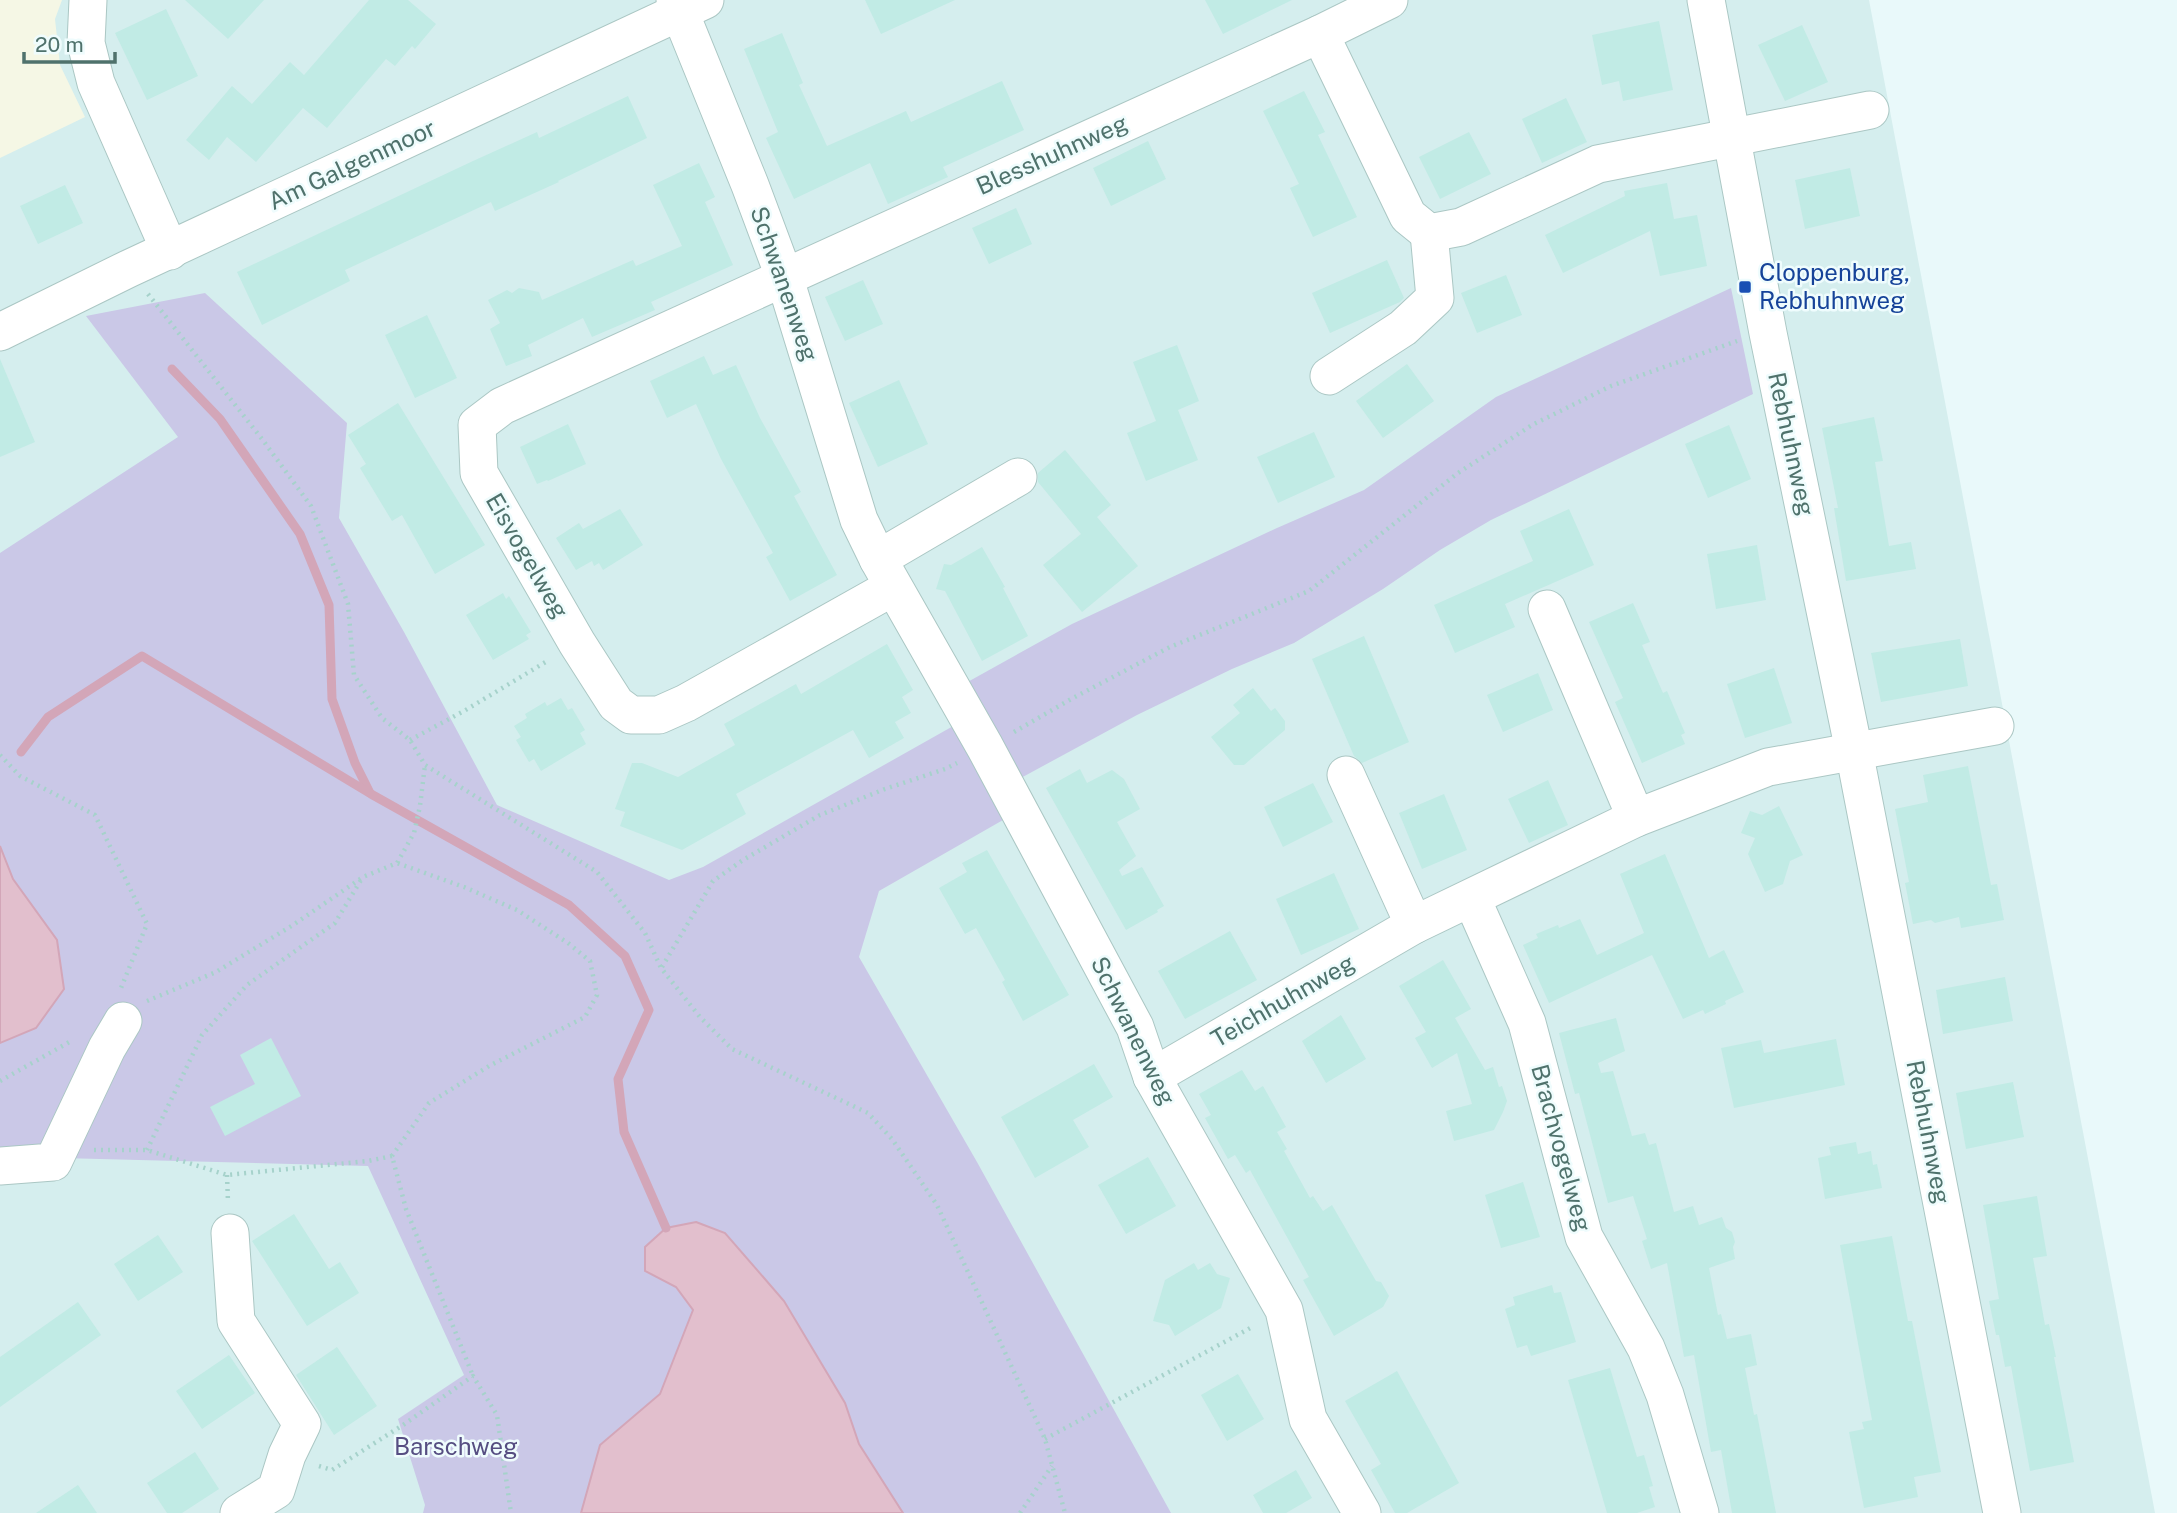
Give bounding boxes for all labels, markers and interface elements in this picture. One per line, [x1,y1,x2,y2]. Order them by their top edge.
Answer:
scale bar [24,21,116,65]
text: 20 m [35,32,84,57]
street label: Blesshuhnweg [972,108,1132,200]
street label: Am Galgenmoor [263,113,440,215]
street label: Schwanenweg [745,203,825,365]
place label: Cloppenburg, Rebhuhnweg [1759,258,1910,314]
marker: Cloppenburg, Rebhuhnweg [1737,279,1753,295]
street label: Rebhuhnweg [1763,370,1821,518]
street label: Eisvogelweg [481,488,575,623]
street label: Teichhuhnweg [1206,948,1359,1053]
street label: Schwanenweg [1086,952,1182,1109]
street label: Rebhuhnweg [1901,1058,1957,1206]
street label: Brachvogelweg [1526,1061,1598,1234]
park label: Barschweg [394,1432,518,1460]

